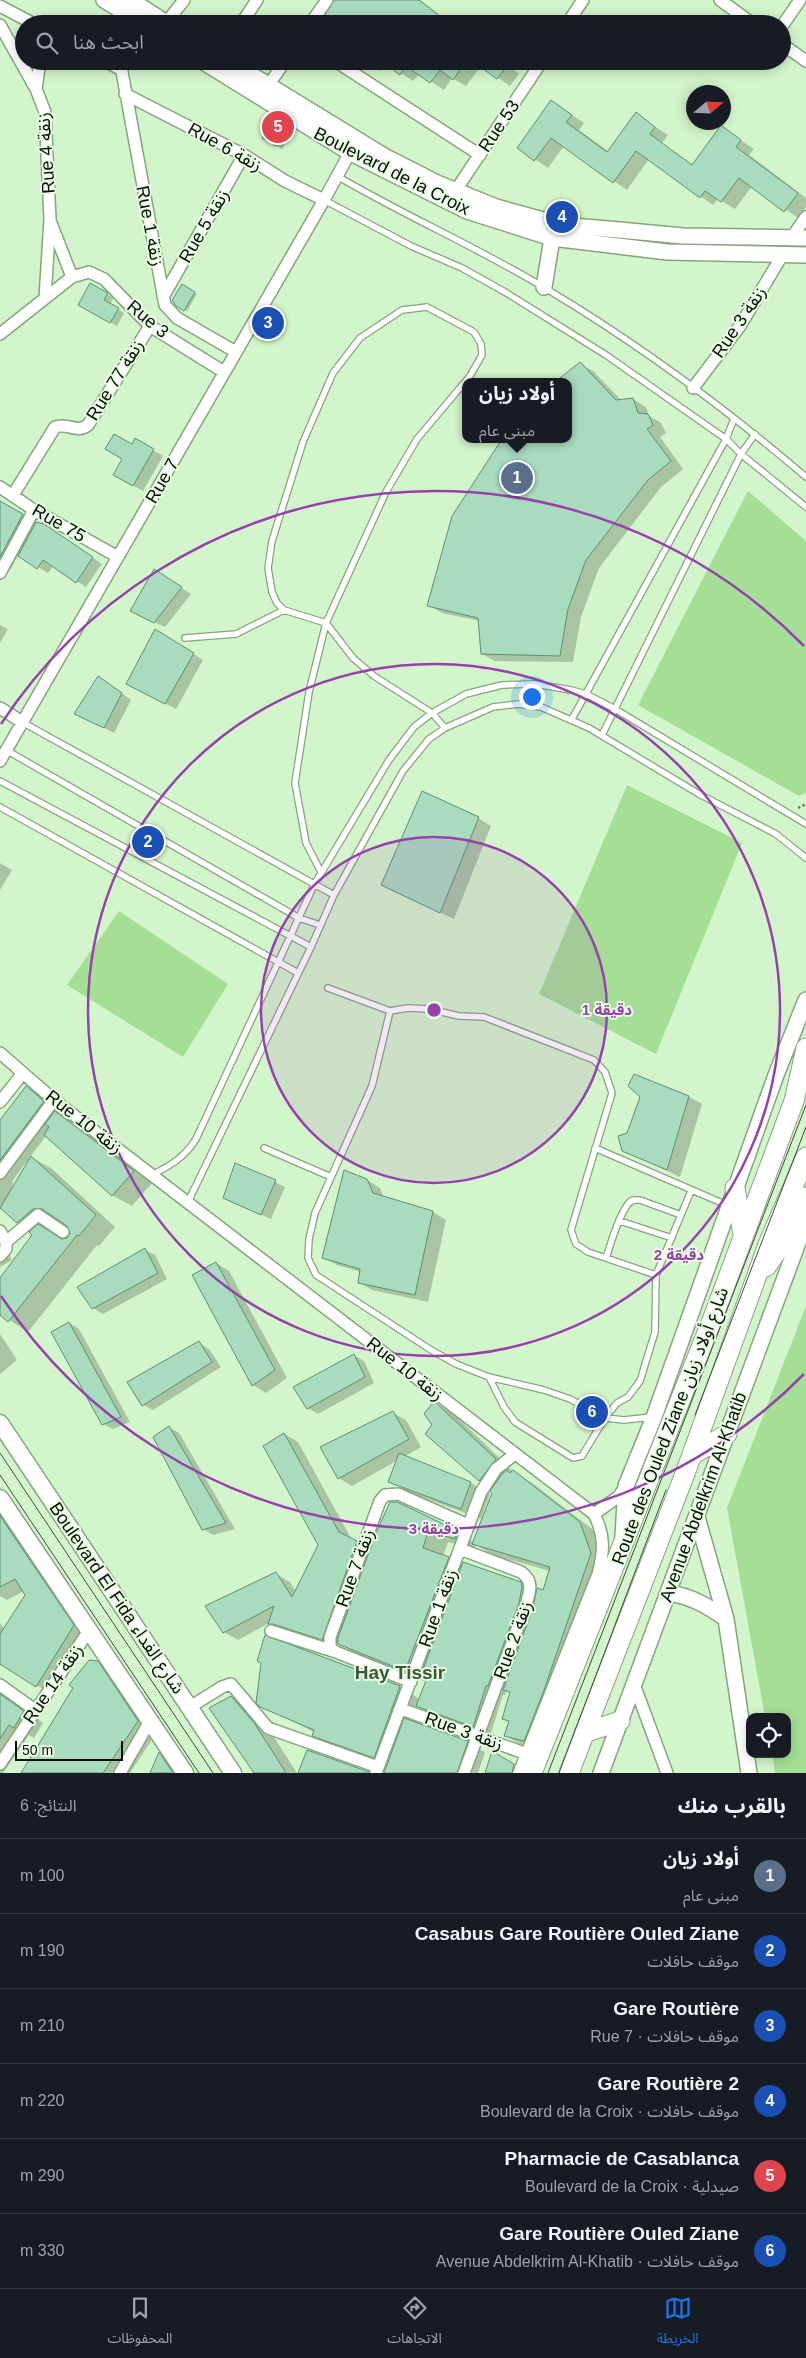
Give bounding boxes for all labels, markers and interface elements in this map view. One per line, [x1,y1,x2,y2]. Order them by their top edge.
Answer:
search box [15,15,791,70]
icon: search [33,29,61,57]
text: ابحث هنا [73,32,144,53]
north arrow [686,85,731,130]
street label: Rue 53 [474,96,524,156]
pin: 5 [262,108,294,146]
street label: Rue 4 زنقة [33,112,60,194]
street label: Rue 6 زنقة [184,118,266,176]
street label: Boulevard de la Croix [311,123,473,219]
street label: Rue 1 زنقة [131,184,168,268]
street label: Rue 5 زنقة [175,186,234,267]
pin: 4 [546,198,578,236]
street label: Rue 3 زنقة [708,283,771,362]
street label: Rue 3 [123,296,173,342]
pin: 3 [252,304,284,342]
street label: Rue 77 زنقة [82,336,149,425]
popup [462,378,572,443]
text: أولاد زيان [479,383,555,404]
text: مبنى عام [479,422,535,439]
street label: Rue 7 [141,455,183,507]
pin: 1 [501,459,533,497]
street label: Rue 75 [29,500,89,546]
your location [519,684,545,710]
pin: 2 [132,823,164,861]
centre of rings [425,1001,443,1019]
text: 1 دقيقة [582,1001,632,1018]
street label: Rue 10 زنقة [41,1086,126,1159]
text: 2 دقيقة [654,1246,704,1263]
street label: Route des Ouled Ziane شارع أولاد زيان [607,1284,736,1569]
street label: Rue 10 زنقة [362,1333,447,1406]
street label: Avenue Abdelkrim Al-Khatib [656,1389,750,1605]
pin: 6 [576,1393,608,1431]
street label: Boulevard El Fida شارع الفداء [42,1499,189,1700]
text: 3 دقيقة [409,1520,459,1537]
street label: Rue 7 زنقة [332,1526,379,1610]
street label: Rue 1 زنقة [415,1566,462,1650]
street label: Rue 2 زنقة [490,1598,537,1682]
street label: Rue 14 زنقة [19,1640,88,1728]
district label: Hay Tissir [355,1662,446,1683]
street label: Rue 3 زنقة [422,1708,506,1755]
map controls [746,1713,791,1758]
button: locate [746,1713,791,1758]
scale bar [15,1738,122,1761]
text: 50 m [22,1742,53,1758]
text: بالقرب منك [678,1794,786,1817]
text: النتائج: 6 [20,1797,77,1814]
text: أولاد زيان [663,1848,739,1869]
text: 100 m [20,1867,64,1884]
text: 1 [766,1867,774,1884]
text: مبنى عام [683,1887,739,1904]
text: Casabus Gare Routière Ouled Ziane [415,1923,739,1944]
text: 190 m [20,1942,64,1959]
text: 2 [766,1942,774,1959]
text: موقف حافلات [647,1953,739,1970]
text: Gare Routière [613,1998,739,2019]
text: 210 m [20,2017,64,2034]
text: 3 [766,2017,774,2034]
text: موقف حافلات · Rue 7 [590,2028,739,2045]
text: Gare Routière 2 [598,2073,739,2094]
text: 220 m [20,2092,64,2109]
text: 4 [766,2092,774,2109]
text: موقف حافلات · Boulevard de la Croix [480,2103,739,2120]
text: Pharmacie de Casablanca [505,2148,739,2169]
text: 290 m [20,2167,64,2184]
text: 5 [766,2167,774,2184]
text: صيدلية · Boulevard de la Croix [525,2178,739,2195]
text: Gare Routière Ouled Ziane [499,2223,739,2244]
text: 330 m [20,2242,64,2259]
text: 6 [766,2242,774,2259]
text: موقف حافلات · Avenue Abdelkrim Al-Khatib [436,2253,739,2270]
tab: المحفوظات [107,2294,172,2353]
tab: الاتجاهات [387,2294,442,2353]
tab: الخريطة [657,2294,699,2353]

